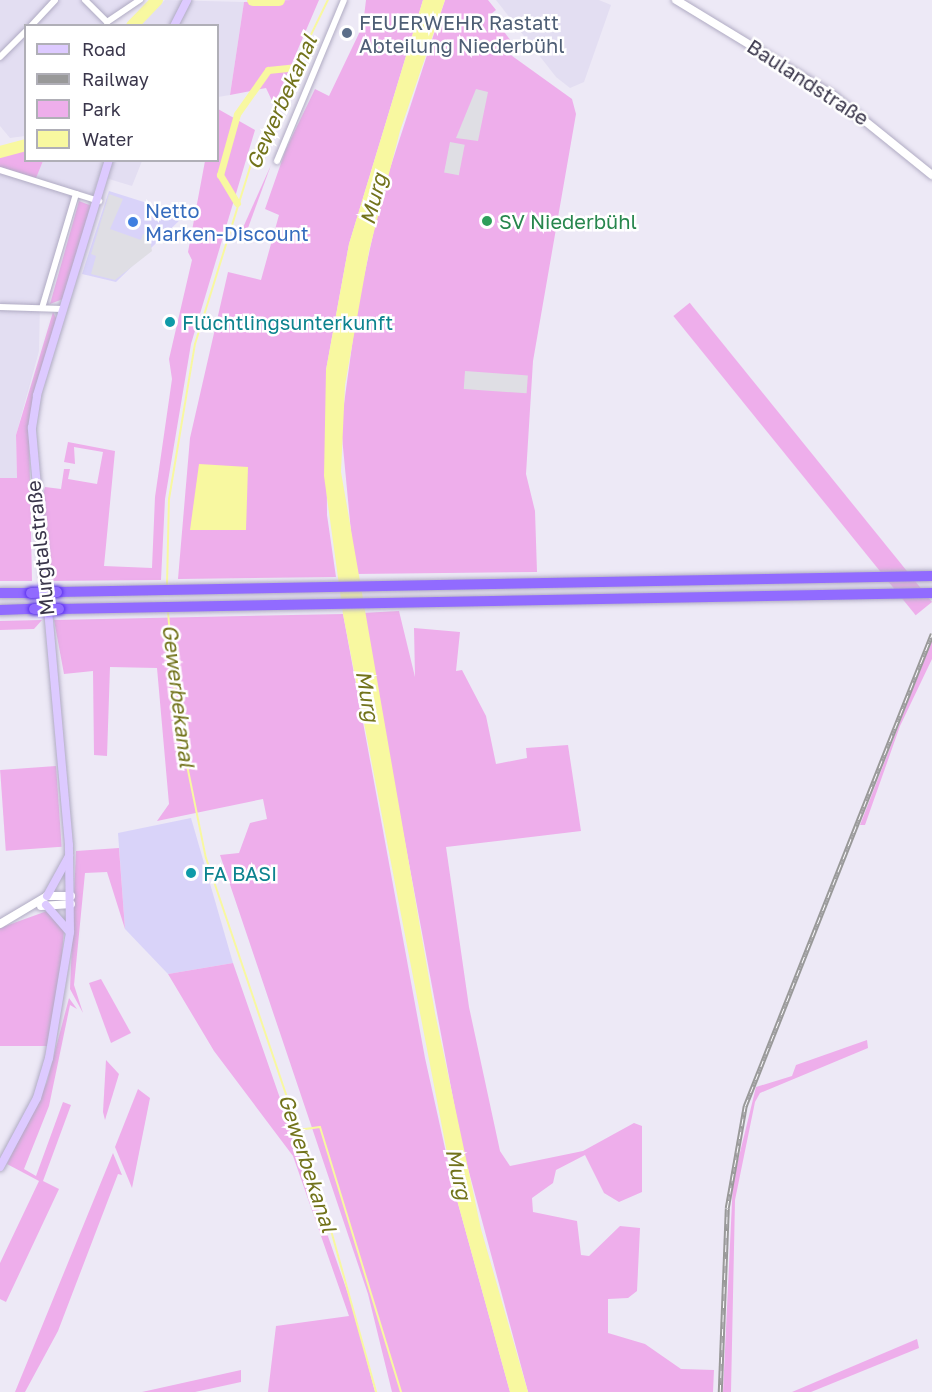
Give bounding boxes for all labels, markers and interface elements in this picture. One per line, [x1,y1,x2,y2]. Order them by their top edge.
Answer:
place label: FEUERWEHR Rastatt Abteilung Niederbühl [359,10,565,57]
legend [24,24,219,162]
marker: FEUERWEHR Rastatt Abteilung Niederbühl [340,26,354,40]
water label: Gewerbekanal [240,31,322,173]
street label: Baulandstraße [743,34,873,130]
text: Road [82,38,126,60]
text: Railway [82,68,149,90]
text: Park [82,98,121,120]
text: Water [82,128,133,150]
water label: Murg [354,171,392,227]
place label: Netto Marken-Discount [145,198,309,245]
place label: SV Niederbühl [499,209,637,233]
marker: SV Niederbühl [480,214,494,228]
marker: Netto Marken-Discount [126,215,140,229]
place label: Flüchtlingsunterkunft [182,310,393,334]
marker: Flüchtlingsunterkunft [163,315,177,329]
street label: Murgtalstraße [21,479,59,617]
water label: Gewerbekanal [158,623,200,769]
water label: Murg [351,668,385,724]
place label: FA BASI [203,861,277,885]
marker: FA BASI [184,866,198,880]
water label: Gewerbekanal [274,1091,342,1235]
water label: Murg [441,1146,477,1202]

